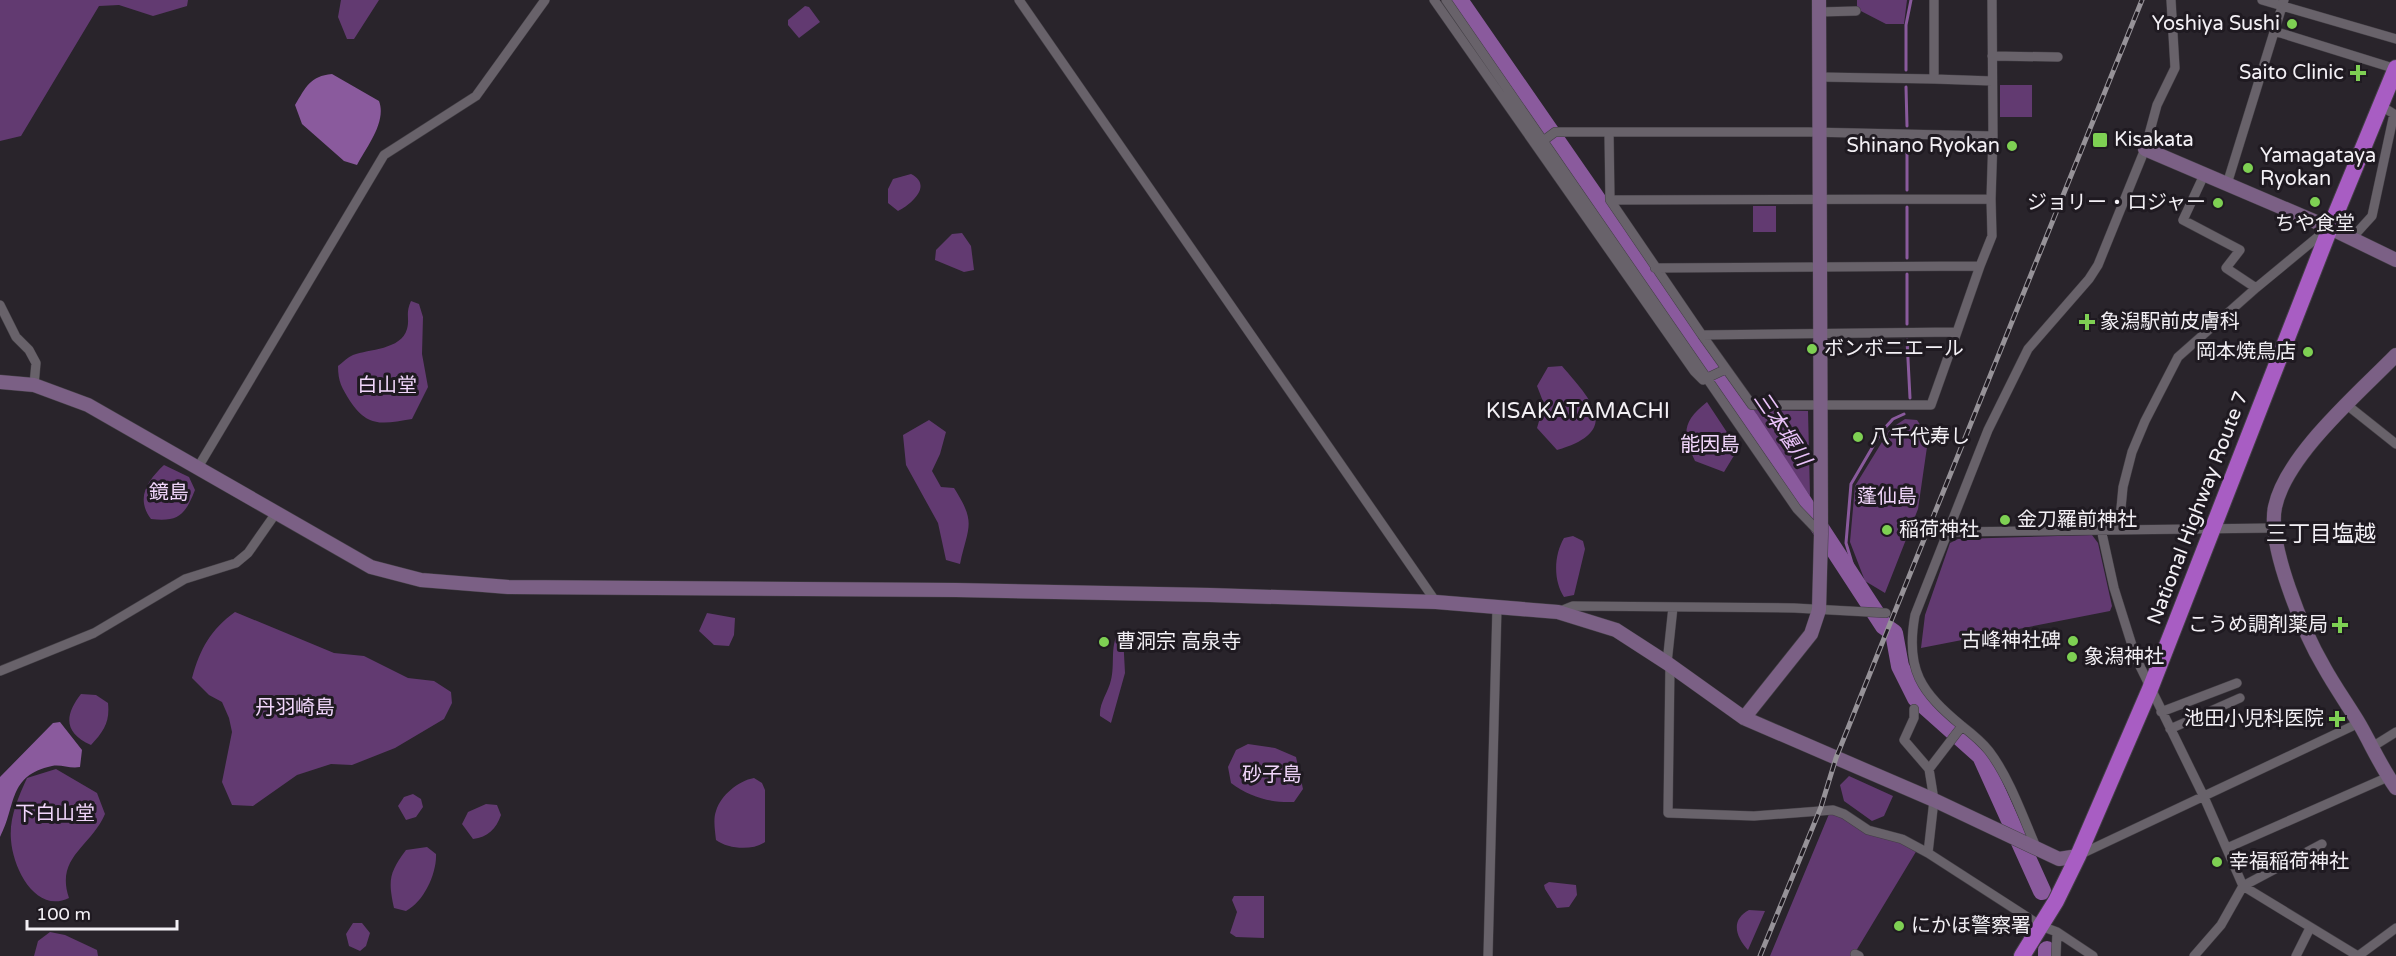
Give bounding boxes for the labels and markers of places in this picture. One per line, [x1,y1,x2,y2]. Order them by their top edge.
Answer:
place label: Yoshiya Sushi [2152,12,2280,36]
marker: Yoshiya Sushi [2285,17,2299,31]
place label: Saito Clinic [2239,61,2344,85]
marker: Saito Clinic [2349,64,2367,82]
place label: Kisakata [2114,128,2194,152]
marker: Kisakata [2091,131,2109,149]
place label: Shinano Ryokan [1847,134,2000,158]
marker: Shinano Ryokan [2005,139,2019,153]
place label: Yamagataya Ryokan [2260,144,2376,191]
marker: Yamagataya Ryokan [2241,161,2255,175]
place label: ジョリー・ロジャー [2027,191,2206,215]
marker: ちや食堂 [2308,195,2322,209]
marker: ジョリー・ロジャー [2211,196,2225,210]
place label: ちや食堂 [2275,212,2355,236]
place label: 象潟駅前皮膚科 [2100,310,2240,334]
marker: 象潟駅前皮膚科 [2078,313,2096,331]
place label: ボンボニエール [1824,337,1964,361]
place label: 岡本焼鳥店 [2196,340,2296,364]
marker: ボンボニエール [1805,342,1819,356]
marker: 岡本焼鳥店 [2301,345,2315,359]
place label: 八千代寿し [1870,425,1970,449]
marker: 八千代寿し [1851,430,1865,444]
place label: 金刀羅前神社 [2017,508,2137,532]
marker: 金刀羅前神社 [1998,513,2012,527]
place label: 稲荷神社 [1899,518,1979,542]
marker: 稲荷神社 [1880,523,1894,537]
place label: こうめ調剤薬局 [2188,613,2328,637]
marker: こうめ調剤薬局 [2333,618,2347,632]
place label: 古峰神社碑 [1961,629,2061,653]
place label: 曹洞宗 高泉寺 [1116,630,1241,654]
marker: 古峰神社碑 [2066,634,2080,648]
marker: 曹洞宗 高泉寺 [1097,635,1111,649]
place label: 象潟神社 [2084,645,2164,669]
marker: 象潟神社 [2065,650,2079,664]
place label: 池田小児科医院 [2184,707,2324,731]
marker: 池田小児科医院 [2328,710,2346,728]
place label: 幸福稲荷神社 [2229,850,2349,874]
marker: 幸福稲荷神社 [2210,855,2224,869]
place label: にかほ警察署 [1911,914,2031,938]
marker: にかほ警察署 [1892,919,1906,933]

